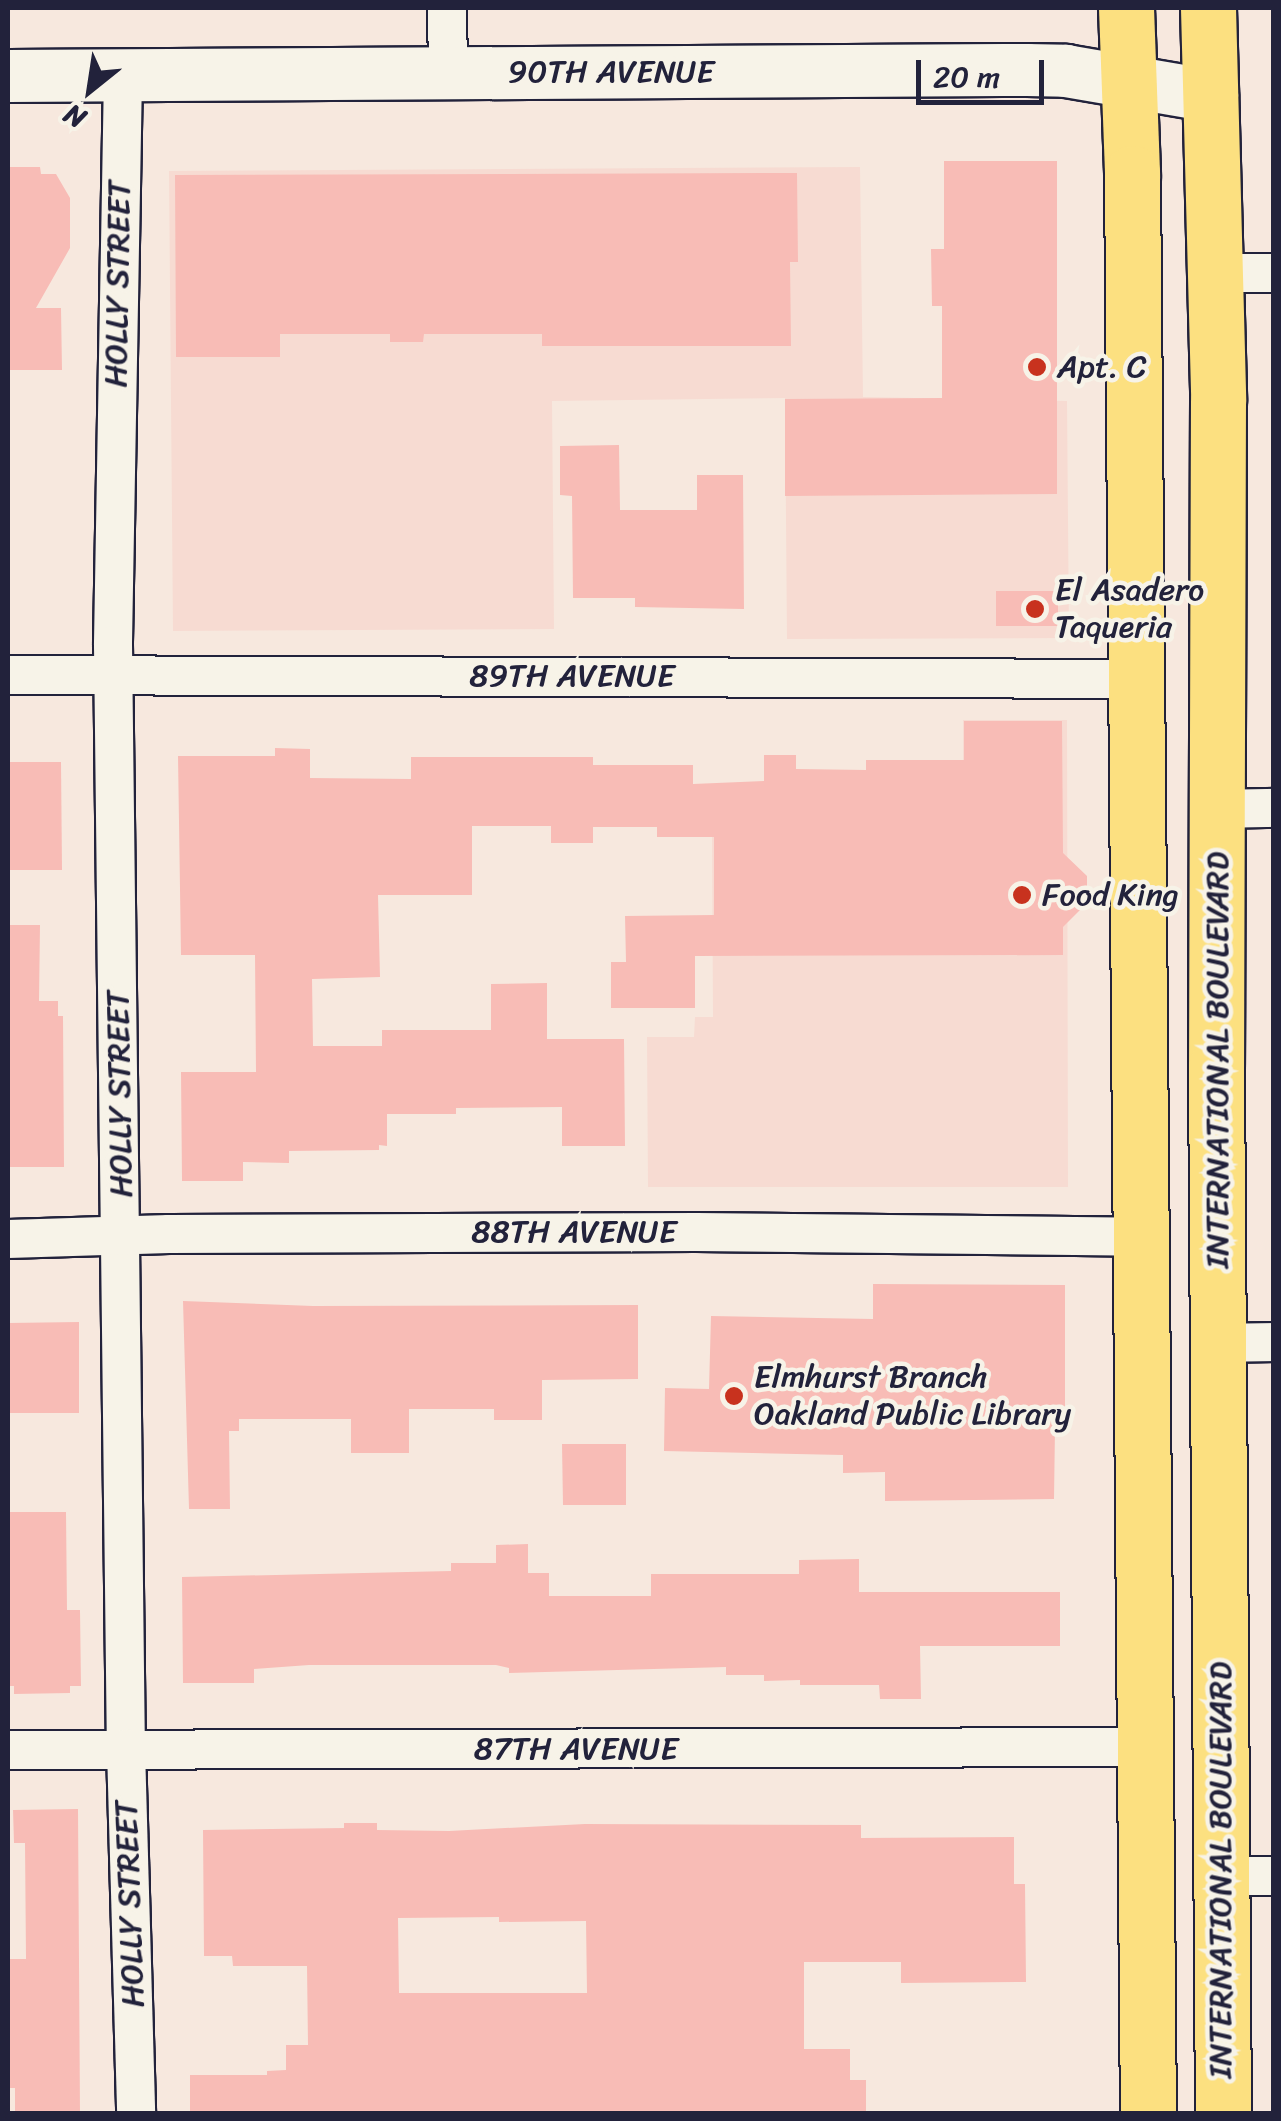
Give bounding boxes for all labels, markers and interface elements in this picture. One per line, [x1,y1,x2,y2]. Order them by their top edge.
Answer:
north arrow [40,40,140,140]
scale bar [921,40,1048,102]
text: 20 m [933,50,1000,104]
street label: 90TH AVENUE [508,53,714,91]
text: N [54,90,95,142]
street label: HOLLY STREET [97,179,139,389]
place label: Apt. C [1057,348,1147,386]
marker: Apt. C [1026,356,1048,378]
place label: El Asadero Taqueria [1055,572,1204,647]
marker: El Asadero Taqueria [1024,598,1046,620]
street label: 89TH AVENUE [469,657,675,695]
street label: INTERNATIONAL BOULEVARD [1199,849,1237,1271]
place label: Food King [1042,876,1179,914]
marker: Food King [1011,884,1033,906]
street label: HOLLY STREET [99,989,141,1199]
street label: 88TH AVENUE [471,1213,677,1251]
place label: Elmhurst Branch Oakland Public Library [754,1359,1072,1434]
marker: Elmhurst Branch Oakland Public Library [723,1385,745,1407]
street label: INTERNATIONAL BOULEVARD [1202,1659,1240,2081]
street label: 87TH AVENUE [474,1730,678,1768]
street label: HOLLY STREET [107,1799,153,2009]

